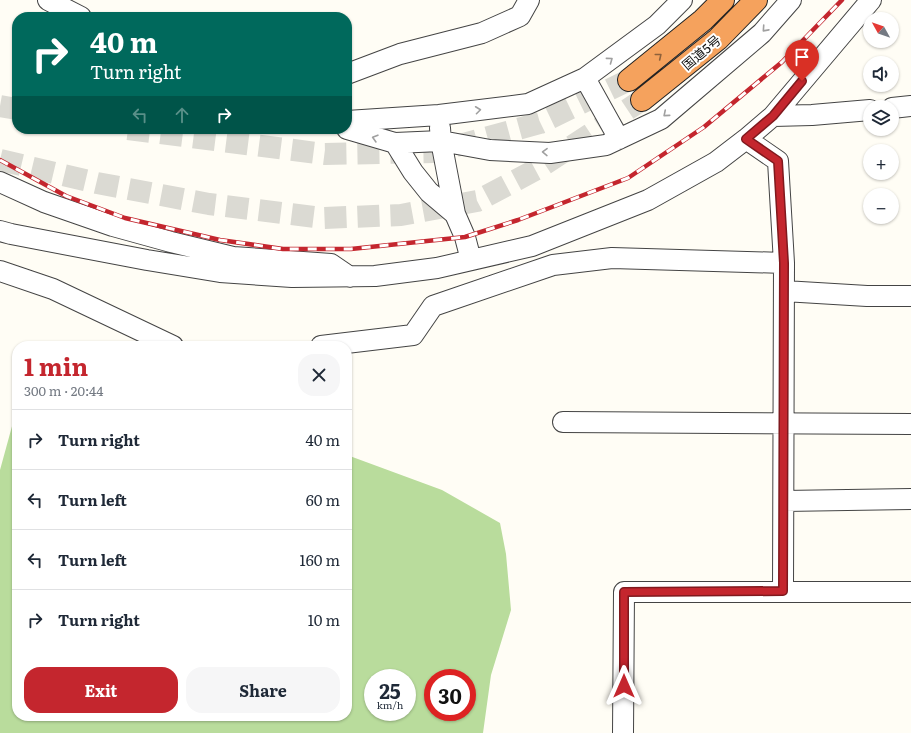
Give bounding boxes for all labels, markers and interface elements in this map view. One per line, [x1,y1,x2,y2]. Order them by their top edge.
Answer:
north arrow [863,12,899,48]
map controls [863,12,899,224]
text: 40 m [90,20,158,62]
one-way arrow [763,25,770,32]
icon: right [24,28,76,80]
street label: 国道5号 [677,30,725,74]
pin [785,40,819,81]
icon: arrive [791,46,813,68]
one-way arrow [655,53,662,60]
button: sound [863,56,899,92]
one-way arrow [606,57,613,65]
text: Turn right [90,58,181,85]
button: layers [863,100,899,136]
icon: left [129,104,151,126]
icon: ahead [171,104,193,126]
icon: right [213,104,235,126]
one-way arrow [475,106,481,115]
one-way arrow [664,109,671,116]
one-way arrow [372,134,379,143]
button: + [863,144,899,180]
one-way arrow [542,148,548,156]
button: − [863,188,899,224]
text: 1 min [24,348,88,383]
button: close [298,354,340,396]
text: 300 m · 20:44 [24,381,103,400]
text: Turn right [58,428,140,451]
text: 40 m [306,428,340,451]
icon: right [24,429,46,451]
text: Turn left [58,488,127,511]
text: 60 m [306,488,340,511]
icon: left [24,489,46,511]
text: Turn left [58,548,127,571]
text: 160 m [300,548,340,571]
icon: left [24,549,46,571]
text: Turn right [58,608,140,631]
text: 10 m [308,608,340,631]
icon: right [24,609,46,631]
position arrow [603,665,645,707]
button: Exit [24,667,178,713]
button: Share [186,667,340,713]
speed limit sign: 30 [424,669,476,721]
text: 25 [379,675,401,705]
text: km/h [377,697,403,712]

